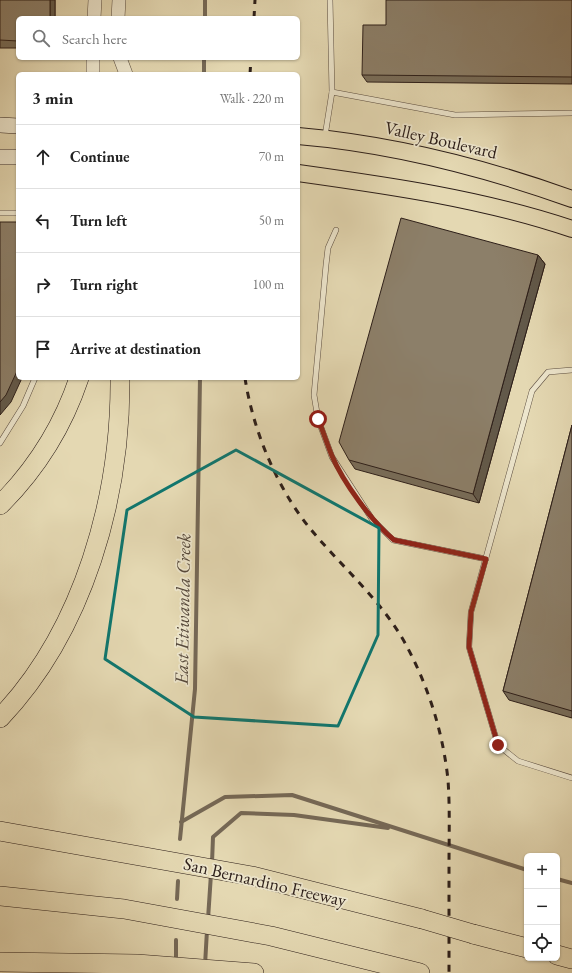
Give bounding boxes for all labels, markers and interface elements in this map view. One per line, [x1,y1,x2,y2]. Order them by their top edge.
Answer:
search box [16,16,300,60]
icon: search [30,27,52,49]
text: Search here [62,29,127,48]
text: 3 min [32,87,73,109]
text: Walk · 220 m [220,90,284,107]
street label: Valley Boulevard [383,115,501,164]
icon: ahead [32,146,54,168]
text: Continue [70,147,130,166]
text: 70 m [259,148,284,165]
icon: left [32,210,54,232]
text: Turn left [70,211,127,230]
text: 50 m [259,212,284,229]
icon: right [32,274,54,296]
text: Turn right [70,275,138,294]
text: 100 m [253,276,284,293]
icon: arrive [32,338,54,360]
text: Arrive at destination [70,339,201,358]
route start [309,410,327,428]
water label: East Etiwanda Creek [169,533,196,686]
route end [489,736,507,754]
street label: San Bernardino Freeway [181,852,349,911]
map controls [524,853,560,961]
button: + [524,853,560,889]
button: − [524,889,560,925]
button: locate [524,925,560,961]

